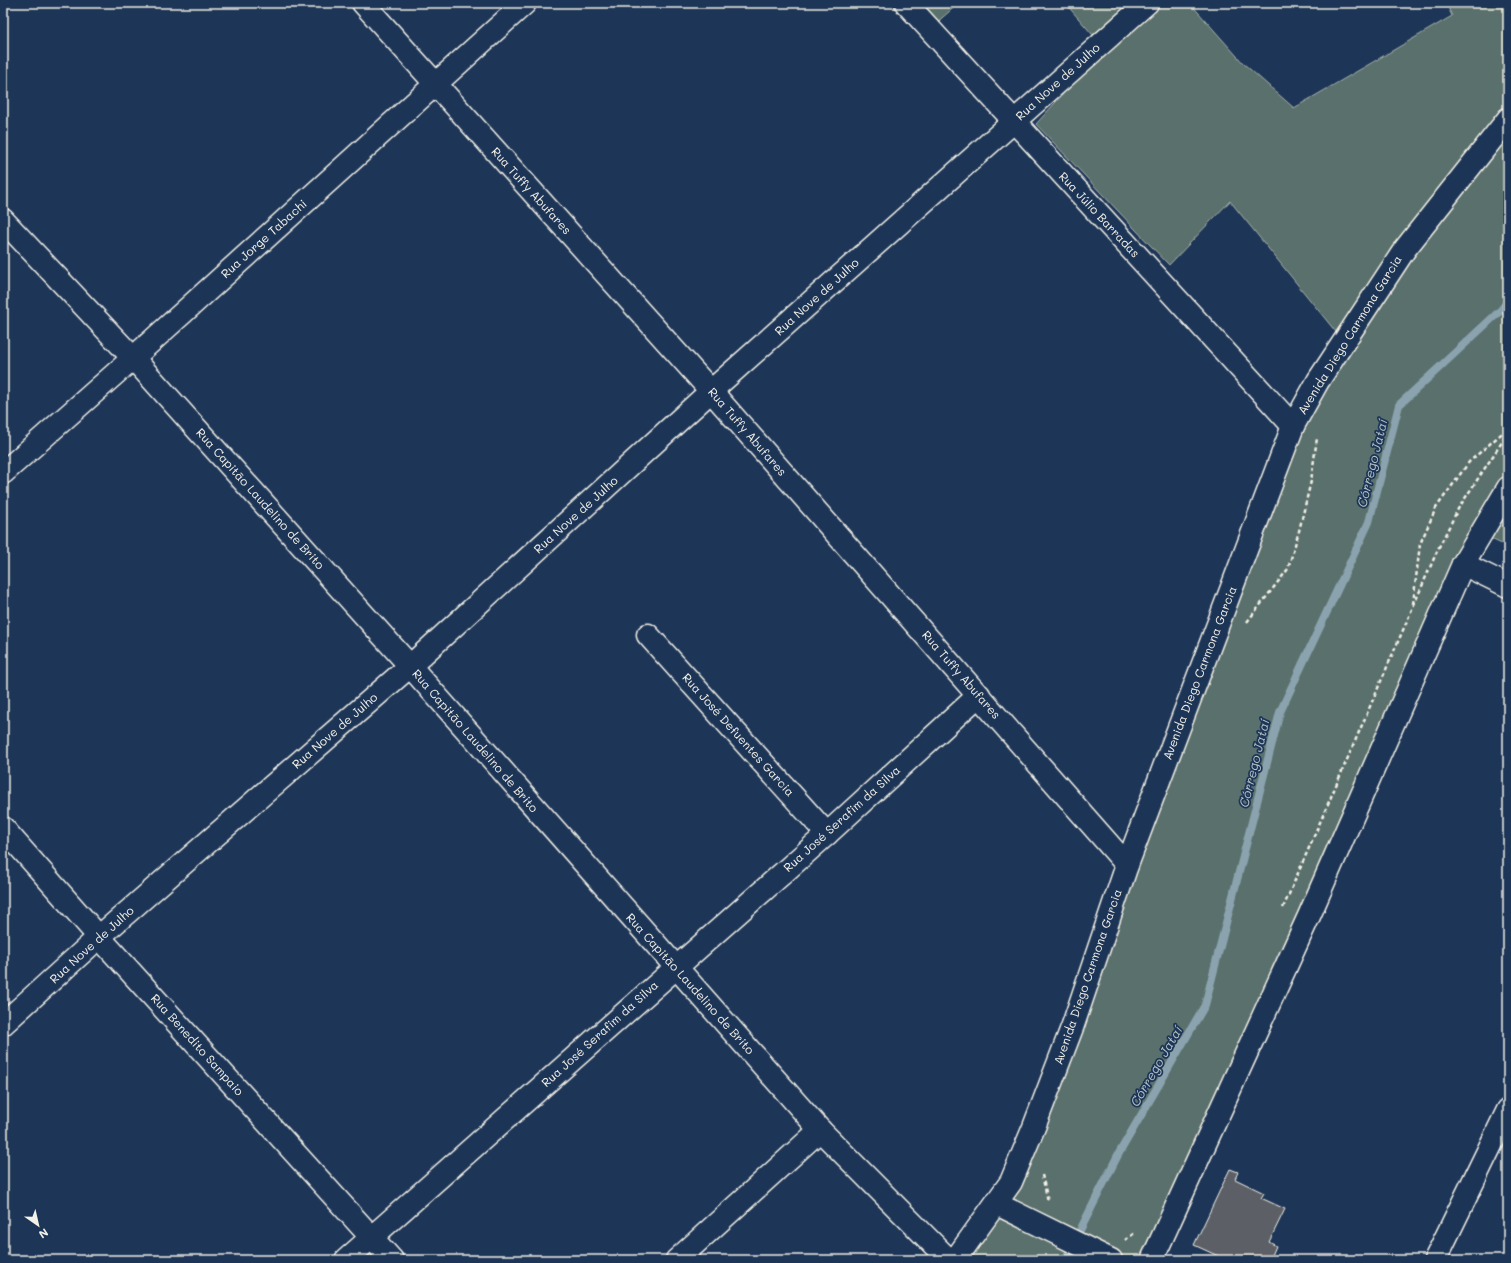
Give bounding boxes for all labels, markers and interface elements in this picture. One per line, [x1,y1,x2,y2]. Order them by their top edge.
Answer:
street label: Rua Nove de Julho [1012,39,1103,123]
street label: Rua Tuffy Abufares [488,143,575,237]
street label: Rua Júlio Barradas [1056,168,1144,261]
street label: Rua Jorge Tabachi [217,195,310,281]
street label: Avenida Diego Carmona Garcia [1293,252,1405,417]
street label: Rua Nove de Julho [771,254,862,338]
street label: Rua Tuffy Abufares [705,384,791,479]
water label: Córrego Jataí [1352,416,1391,509]
street label: Rua Capitão Laudelino de Brito [193,424,328,572]
street label: Rua Nove de Julho [530,472,621,556]
street label: Avenida Diego Carmona Garcia [1159,584,1240,762]
street label: Rua Tuffy Abufares [919,627,1005,722]
street label: Rua Capitão Laudelino de Brito [409,665,542,815]
street label: Rua José Defuentes Garcia [679,669,798,799]
street label: Rua Nove de Julho [288,689,380,772]
water label: Córrego Jataí [1234,716,1273,809]
street label: Rua José Serafim da Silva [779,761,903,875]
street label: Avenida Diego Carmona Garcia [1049,887,1125,1067]
street label: Rua Nove de Julho [46,902,137,986]
street label: Rua Capitão Laudelino de Brito [623,909,758,1057]
street label: Rua José Serafim da Silva [537,976,661,1090]
street label: Rua Benedito Sampaio [148,990,248,1099]
water label: Córrego Jataí [1126,1021,1186,1109]
north arrow [18,1205,58,1245]
text: N [36,1225,52,1242]

